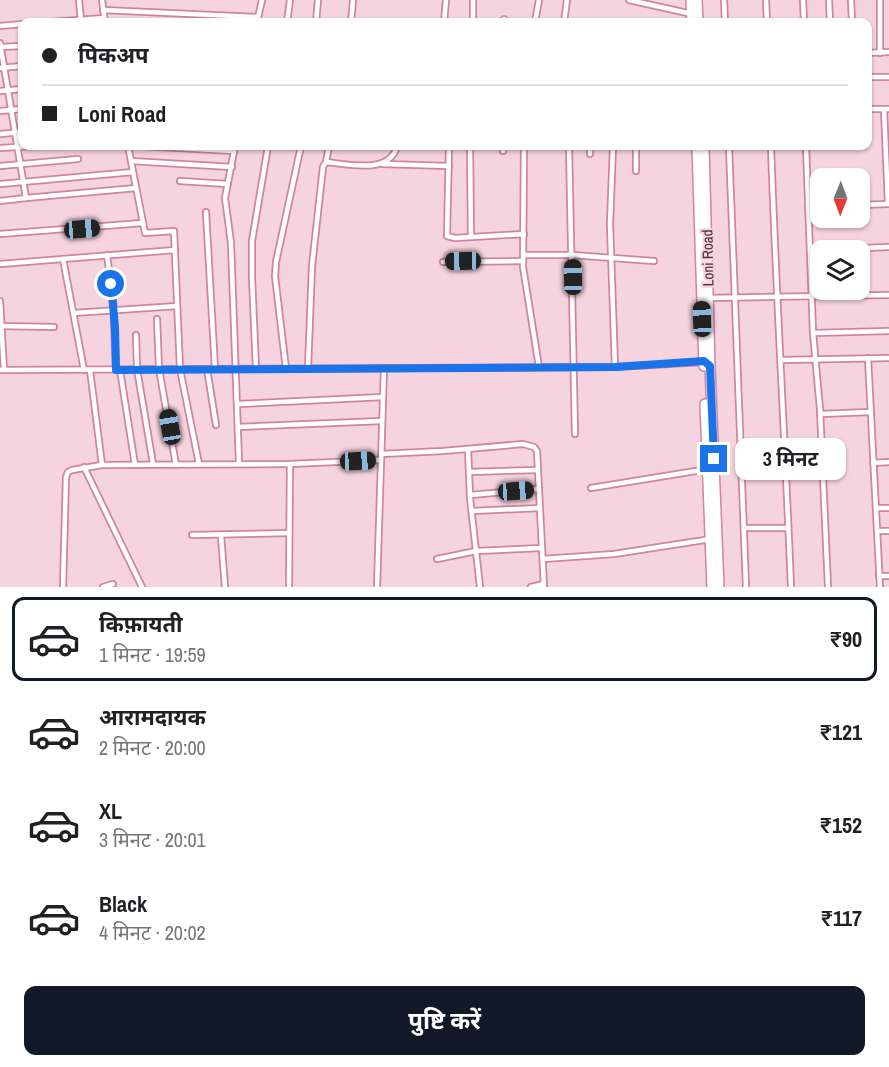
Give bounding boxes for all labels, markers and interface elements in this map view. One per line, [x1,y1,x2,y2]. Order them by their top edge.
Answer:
text: पिकअप [78,40,149,70]
text: Loni Road [78,99,166,129]
north arrow [810,168,870,228]
map controls [810,168,870,300]
car [63,218,101,240]
street label: Loni Road [697,229,718,287]
button: layers [810,240,870,300]
car [445,252,481,270]
car [564,259,582,295]
route start [97,270,124,297]
car [692,301,712,337]
car [158,408,182,446]
callout: 3 मिनट [735,438,846,480]
route end [700,445,727,472]
text: 3 मिनट [763,445,818,472]
car [340,451,376,471]
car [497,481,535,501]
text: किफ़ायती [99,609,183,639]
icon: car [27,612,81,666]
text: ₹90 [829,624,862,654]
text: 1 मिनट · 19:59 [99,641,206,668]
text: आरामदायक [99,702,206,732]
icon: car [27,705,81,759]
text: ₹121 [819,717,862,747]
text: 2 मिनट · 20:00 [99,734,206,761]
text: XL [99,796,122,826]
icon: car [27,798,81,852]
text: ₹152 [819,810,862,840]
text: 3 मिनट · 20:01 [99,826,206,853]
text: Black [99,889,147,919]
icon: car [27,891,81,945]
text: ₹117 [820,903,862,933]
text: 4 मिनट · 20:02 [99,919,206,946]
button: पुष्टि करें [24,986,865,1055]

